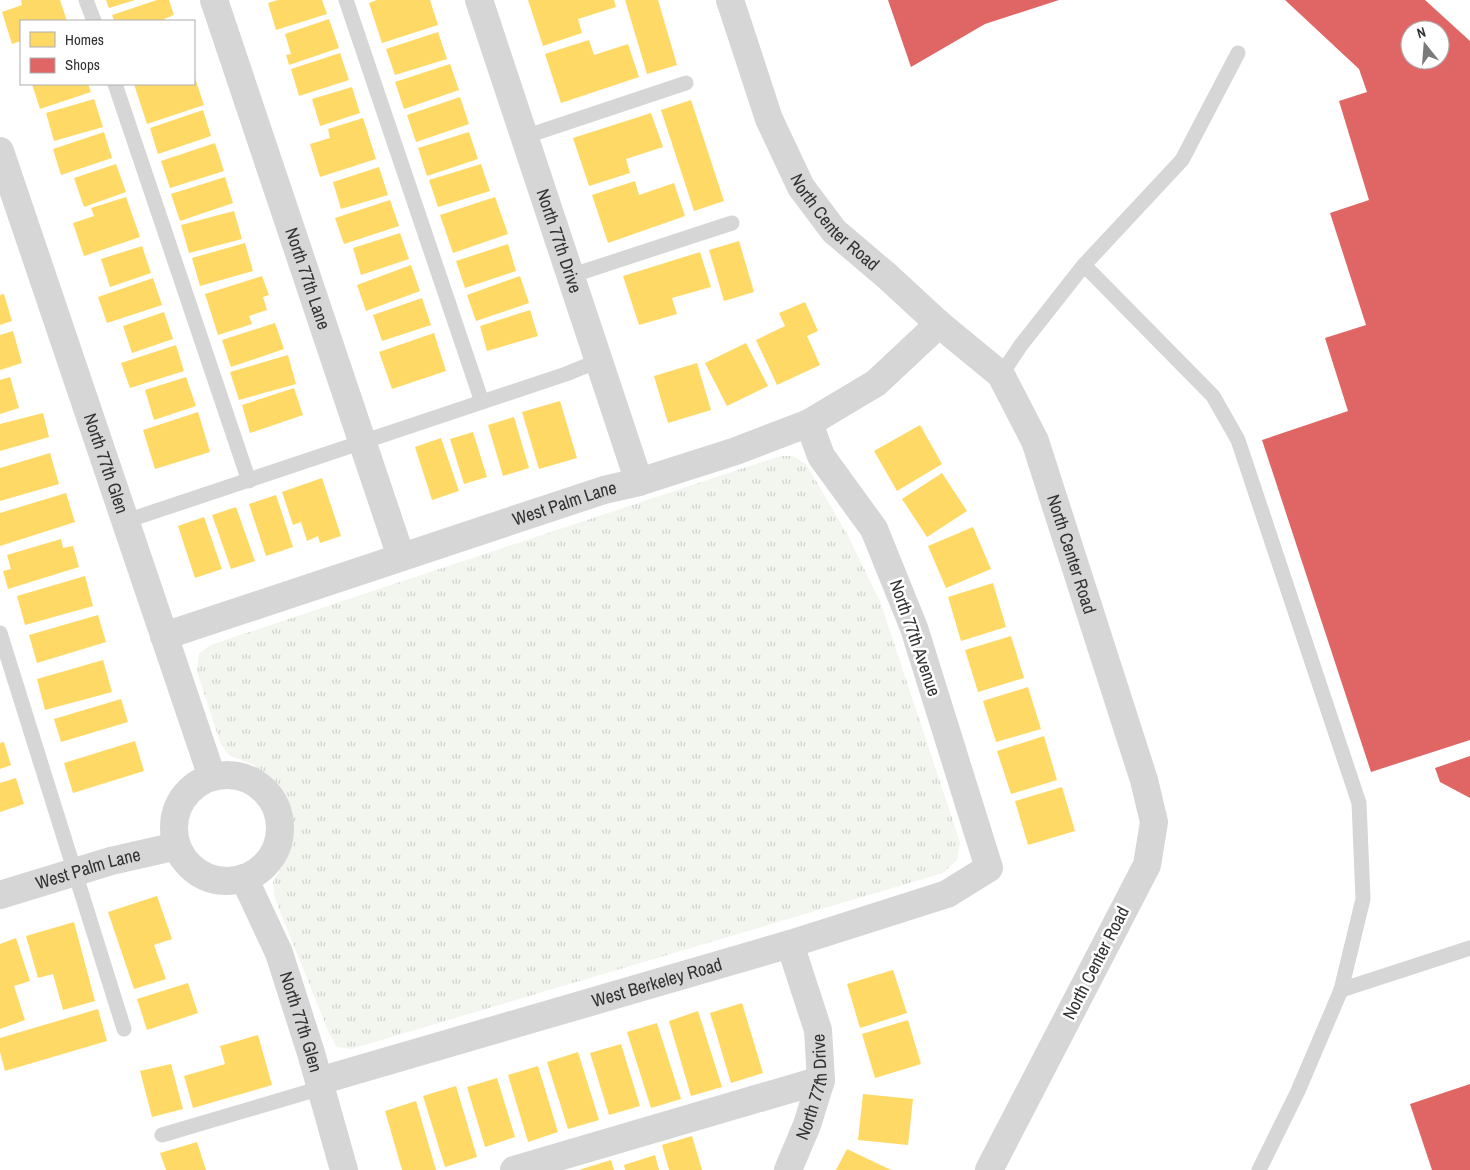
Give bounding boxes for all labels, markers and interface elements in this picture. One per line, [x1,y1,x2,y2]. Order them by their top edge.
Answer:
legend [20,20,195,85]
north arrow [1400,20,1450,70]
text: N [1415,23,1428,42]
text: Homes [65,29,104,50]
text: Shops [65,54,100,75]
street label: North Center Road [784,169,885,276]
street label: North 77th Drive [531,186,588,296]
street label: North 77th Lane [279,224,337,333]
street label: North 77th Glen [78,410,135,517]
street label: West Palm Lane [509,475,619,532]
street label: North Center Road [1041,491,1103,617]
street label: North 77th Avenue [884,576,947,700]
street label: West Palm Lane [32,842,143,895]
street label: North Center Road [1056,902,1135,1024]
street label: West Berkeley Road [589,951,725,1013]
street label: North 77th Glen [274,968,329,1075]
street label: North 77th Drive [789,1033,833,1144]

